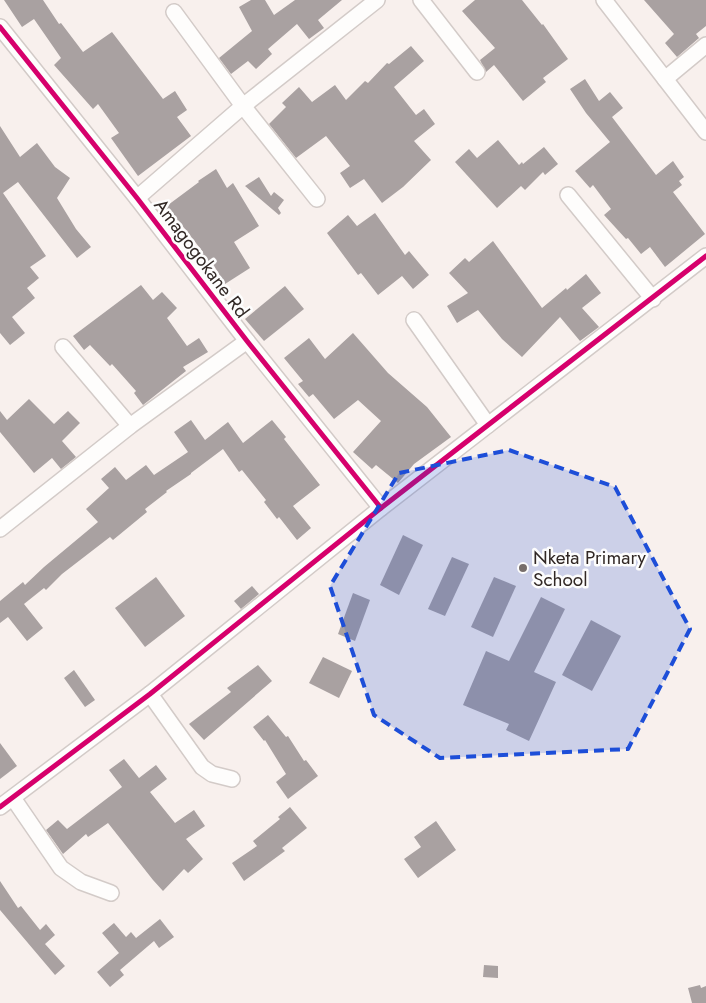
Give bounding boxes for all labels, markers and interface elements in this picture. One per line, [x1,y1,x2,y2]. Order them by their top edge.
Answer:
street label: Amagogokane Rd [148,193,256,324]
place label: Nketa Primary School [533,544,647,593]
marker: Nketa Primary School [517,562,529,574]

